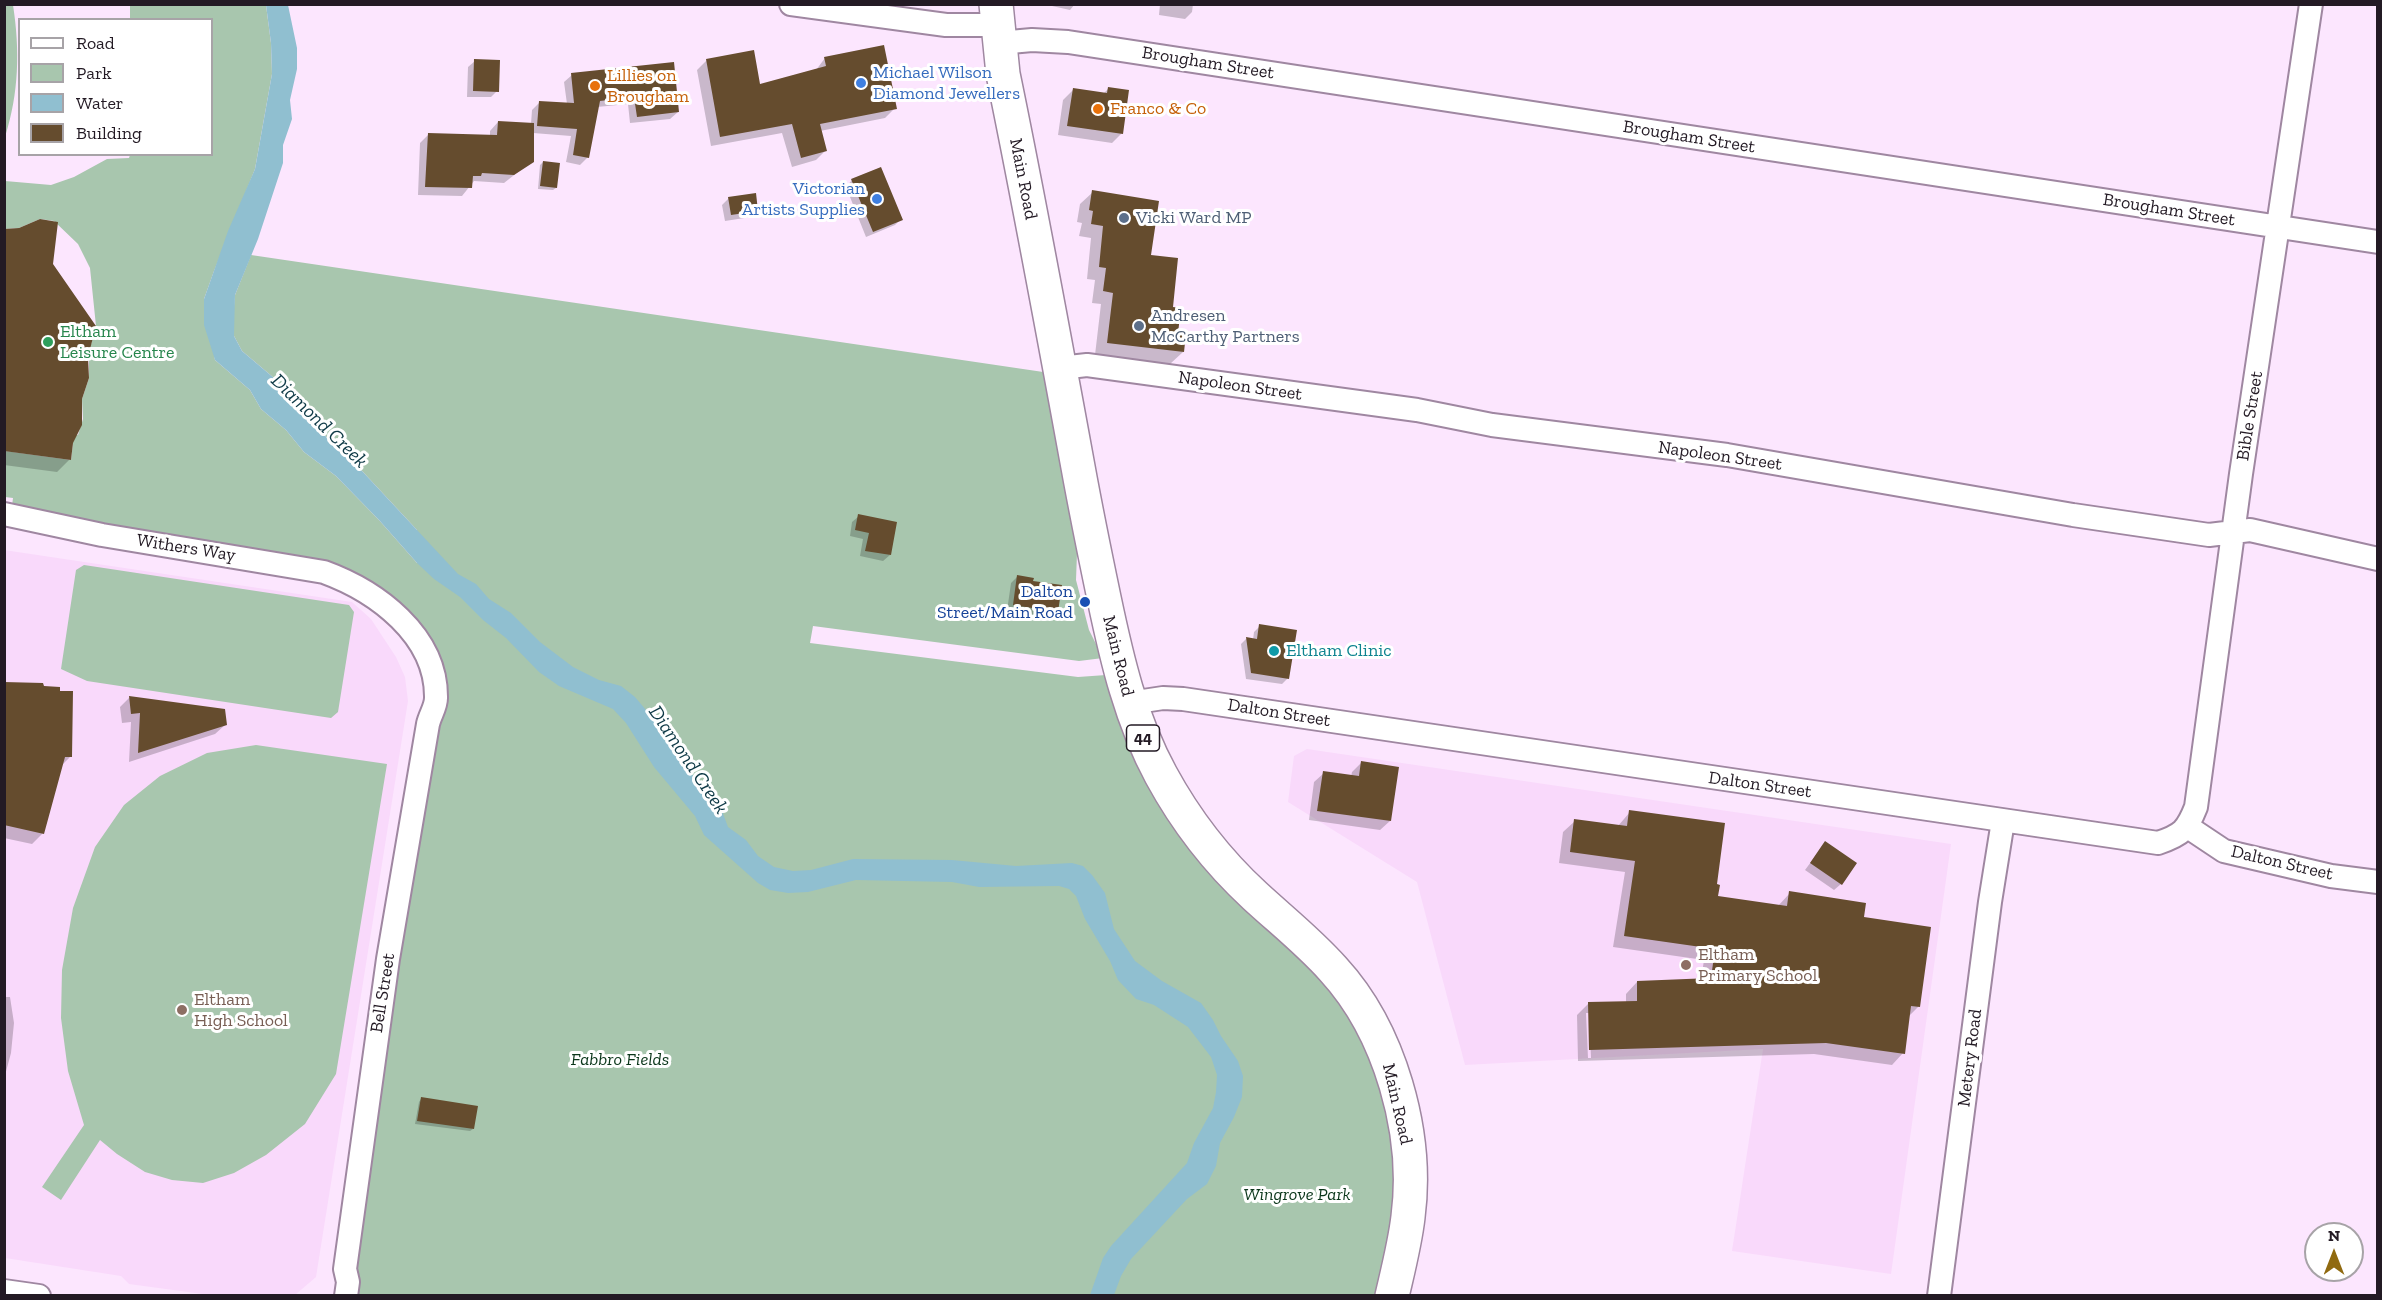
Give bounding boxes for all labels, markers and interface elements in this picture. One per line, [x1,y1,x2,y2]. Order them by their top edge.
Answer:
legend [18,18,213,156]
text: Road [76,32,115,54]
street label: Brougham Street [1140,42,1276,84]
text: Park [76,62,112,84]
place label: Michael Wilson Diamond Jewellers [873,62,1020,104]
place label: Lillies on Brougham [607,65,689,107]
marker: Michael Wilson Diamond Jewellers [854,76,868,90]
marker: Lillies on Brougham [588,79,602,93]
text: Water [76,92,123,114]
place label: Franco & Co [1110,98,1206,120]
marker: Franco & Co [1091,102,1105,116]
street label: Brougham Street [1621,116,1757,158]
text: Building [76,122,142,144]
street label: Main Road [1005,136,1041,222]
place label: Victorian Artists Supplies [742,178,865,220]
street label: Brougham Street [2101,189,2237,231]
marker: Victorian Artists Supplies [870,192,884,206]
place label: Vicki Ward MP [1136,207,1252,229]
marker: Vicki Ward MP [1117,211,1131,225]
place label: Andresen McCarthy Partners [1151,305,1300,348]
marker: Andresen McCarthy Partners [1132,319,1146,333]
place label: Eltham Leisure Centre [60,321,174,364]
marker: Eltham Leisure Centre [41,335,55,349]
street label: Napoleon Street [1177,367,1303,405]
water label: Diamond Creek [266,369,372,473]
street label: Bible Street [2232,370,2268,462]
street label: Napoleon Street [1657,437,1783,475]
street label: Withers Way [135,530,237,566]
place label: Dalton Street/Main Road [937,581,1073,624]
marker: Dalton Street/Main Road [1078,595,1092,609]
street label: Main Road [1098,613,1138,699]
place label: Eltham Clinic [1286,640,1392,662]
marker: Eltham Clinic [1267,644,1281,658]
street label: Dalton Street [1226,694,1332,732]
water label: Diamond Creek [643,701,733,819]
road number: 44 [1126,725,1160,751]
street label: Dalton Street [1707,767,1813,803]
street label: Dalton Street [2229,841,2335,885]
place label: Eltham Primary School [1698,944,1817,986]
street label: Bell Street [366,952,400,1034]
marker: Eltham Primary School [1679,958,1693,972]
place label: Eltham High School [194,989,288,1032]
marker: Eltham High School [175,1003,189,1017]
street label: Metery Road [1953,1008,1987,1108]
park label: Fabbro Fields [571,1049,669,1071]
street label: Main Road [1377,1061,1417,1147]
park label: Wingrove Park [1243,1184,1351,1206]
north arrow [2304,1222,2364,1282]
text: N [2328,1226,2340,1245]

